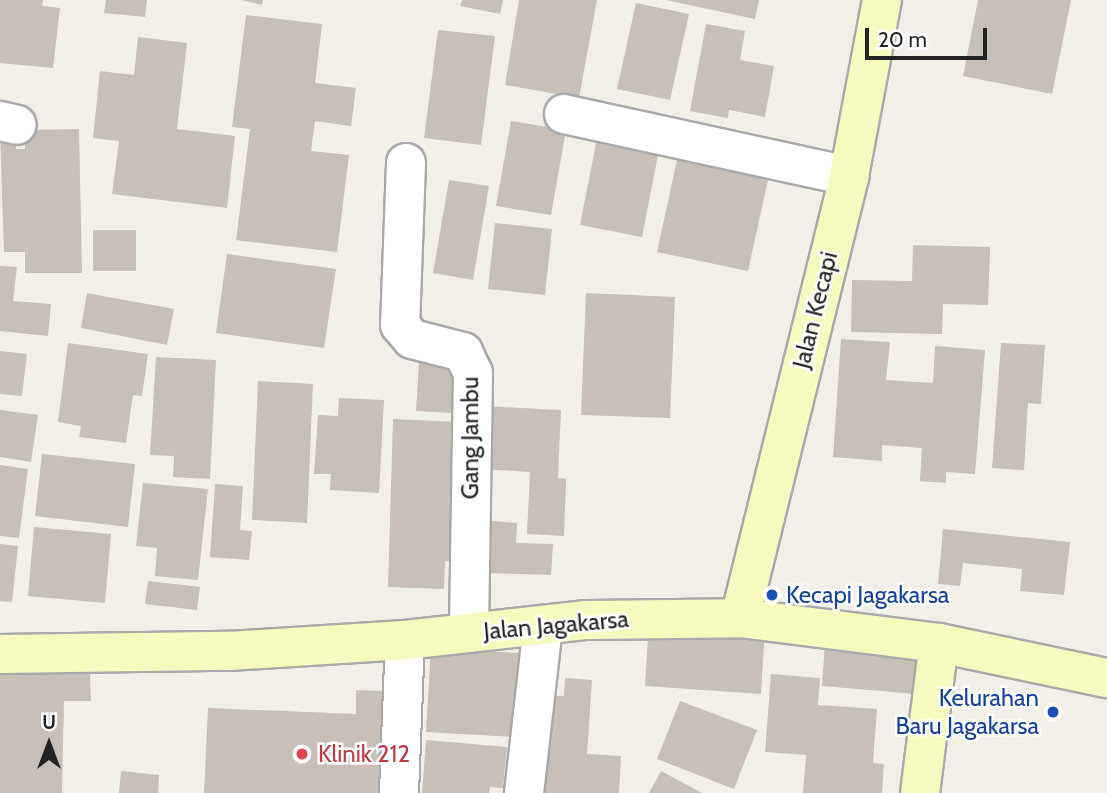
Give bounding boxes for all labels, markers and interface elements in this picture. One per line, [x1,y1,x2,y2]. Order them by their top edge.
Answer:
scale bar [869,14,992,58]
text: 20 m [878,27,927,52]
street label: Jalan Kecapi [787,249,843,371]
street label: Gang Jambu [456,377,484,499]
place label: Kecapi Jagakarsa [786,581,949,609]
marker: Kecapi Jagakarsa [764,587,780,603]
street label: Jalan Jagakarsa [482,604,630,646]
place label: Kelurahan Baru Jagakarsa [896,684,1039,740]
marker: Kelurahan Baru Jagakarsa [1045,704,1061,720]
north arrow [14,709,84,779]
text: U [42,711,56,734]
place label: Klinik 212 [318,740,410,768]
marker: Klinik 212 [292,744,312,764]

